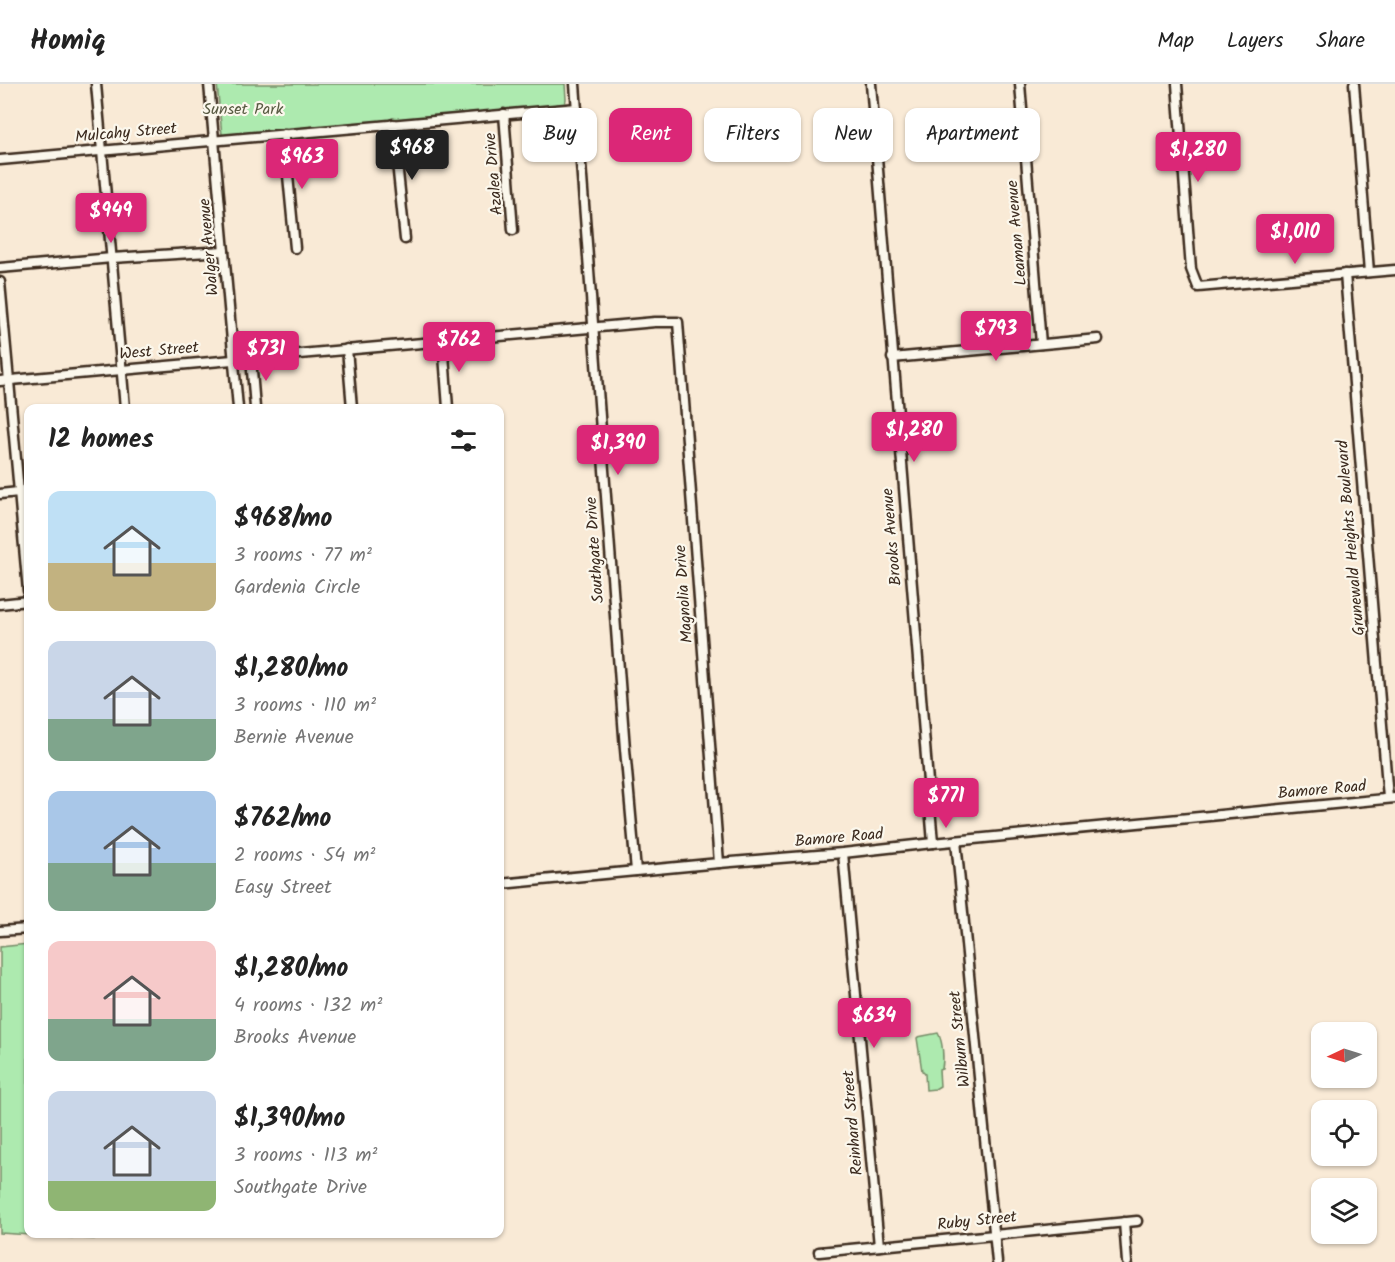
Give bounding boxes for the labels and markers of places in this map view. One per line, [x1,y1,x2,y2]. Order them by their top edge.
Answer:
pin: $968 [376,130,448,181]
pin: $1,280 [1149,132,1247,183]
pin: $963 [266,139,338,190]
pin: $949 [75,193,147,244]
pin: $1,010 [1246,214,1344,265]
pin: $793 [960,311,1032,362]
pin: $762 [423,322,495,373]
pin: $731 [230,331,302,382]
pin: $1,280 [865,412,963,463]
pin: $1,390 [569,425,667,476]
pin: $771 [910,778,982,829]
pin: $634 [838,998,910,1049]

